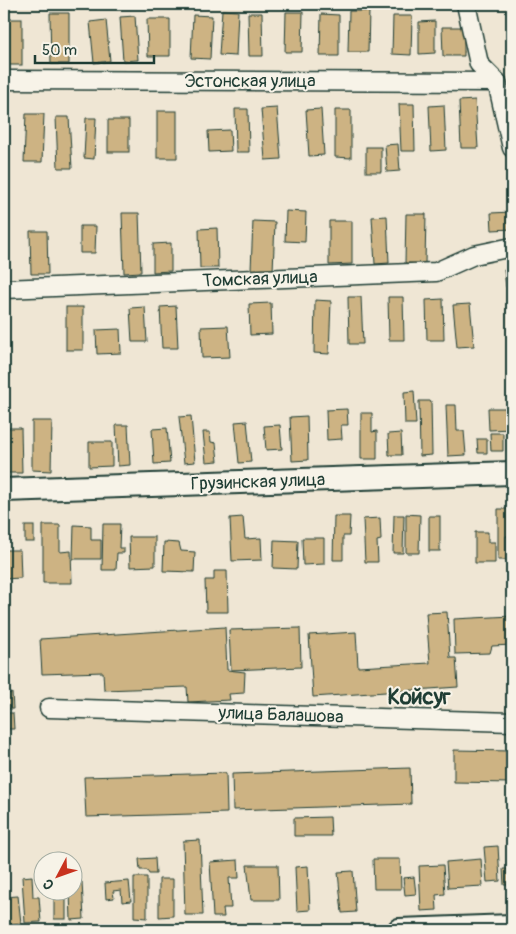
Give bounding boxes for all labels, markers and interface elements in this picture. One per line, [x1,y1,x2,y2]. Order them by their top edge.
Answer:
scale bar [35,32,154,64]
text: 50 m [42,41,77,60]
street label: Эстонская улица [184,70,316,93]
street label: Томская улица [202,265,318,293]
street label: Грузинская улица [190,468,326,496]
district label: Койсуг [387,683,451,711]
street label: улица Балашова [217,701,344,729]
north arrow [32,852,82,902]
text: С [39,875,58,893]

